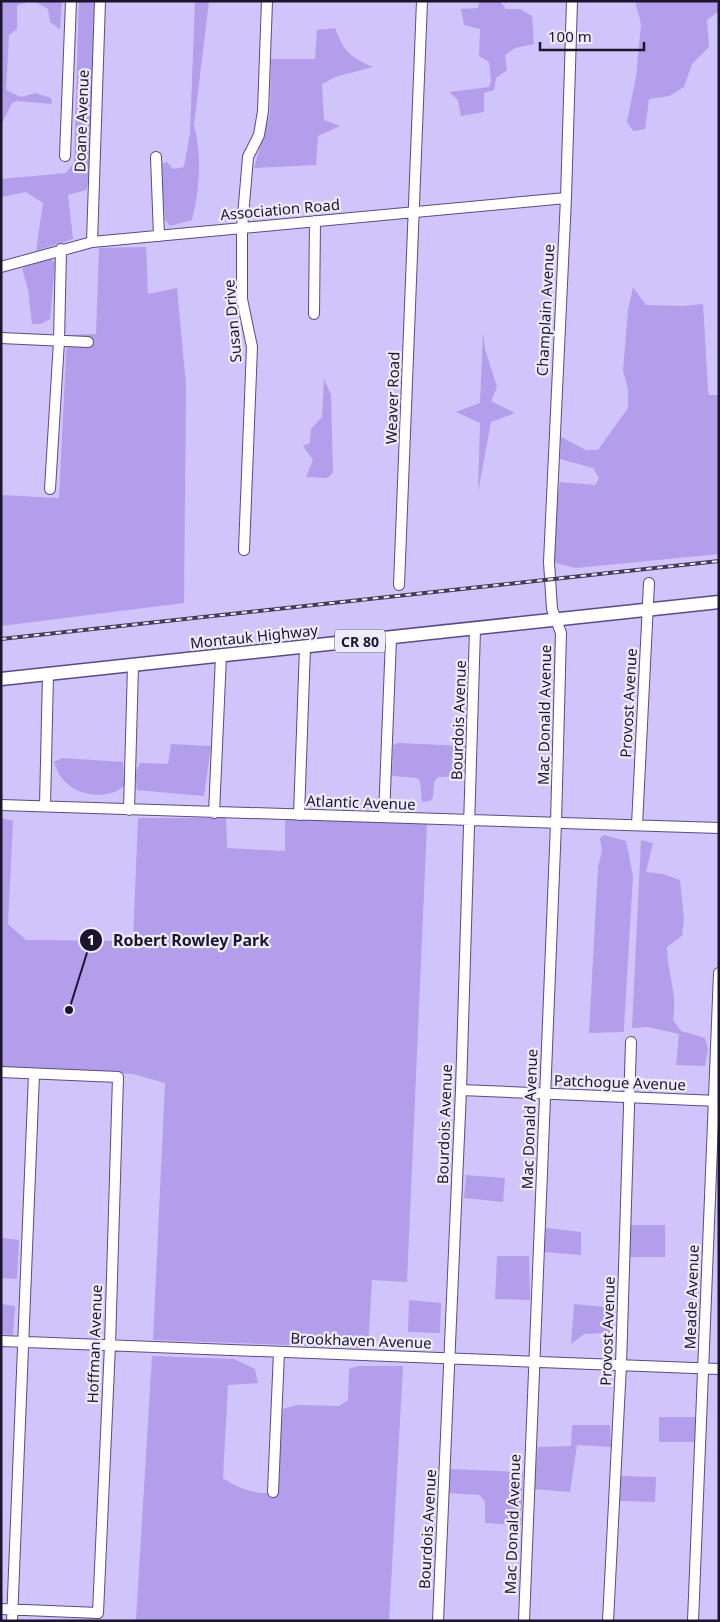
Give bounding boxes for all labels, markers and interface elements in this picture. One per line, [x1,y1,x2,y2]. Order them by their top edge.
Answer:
scale bar [540,20,644,52]
text: 100 m [548,26,592,46]
street label: Doane Avenue [69,69,93,173]
street label: Association Road [219,194,341,224]
street label: Champlain Avenue [532,243,558,377]
street label: Susan Drive [218,279,246,363]
street label: Weaver Road [380,351,404,445]
street label: Montauk Highway [189,619,319,653]
road number: CR 80 [335,630,385,652]
street label: Mac Donald Avenue [533,645,555,785]
street label: Provost Avenue [615,648,641,758]
street label: Bourdois Avenue [446,660,470,780]
street label: Atlantic Avenue [306,790,416,814]
callout: Robert Rowley Park [78,925,279,956]
text: 1 [87,929,95,949]
text: Robert Rowley Park [113,929,269,951]
street label: Mac Donald Avenue [517,1048,541,1190]
street label: Bourdois Avenue [432,1064,456,1184]
street label: Patchogue Avenue [554,1070,686,1094]
street label: Meade Avenue [679,1244,703,1350]
street label: Provost Avenue [595,1276,619,1386]
street label: Hoffman Avenue [82,1284,106,1404]
street label: Brookhaven Avenue [290,1328,432,1352]
street label: Mac Donald Avenue [500,1453,524,1595]
street label: Bourdois Avenue [414,1469,440,1589]

